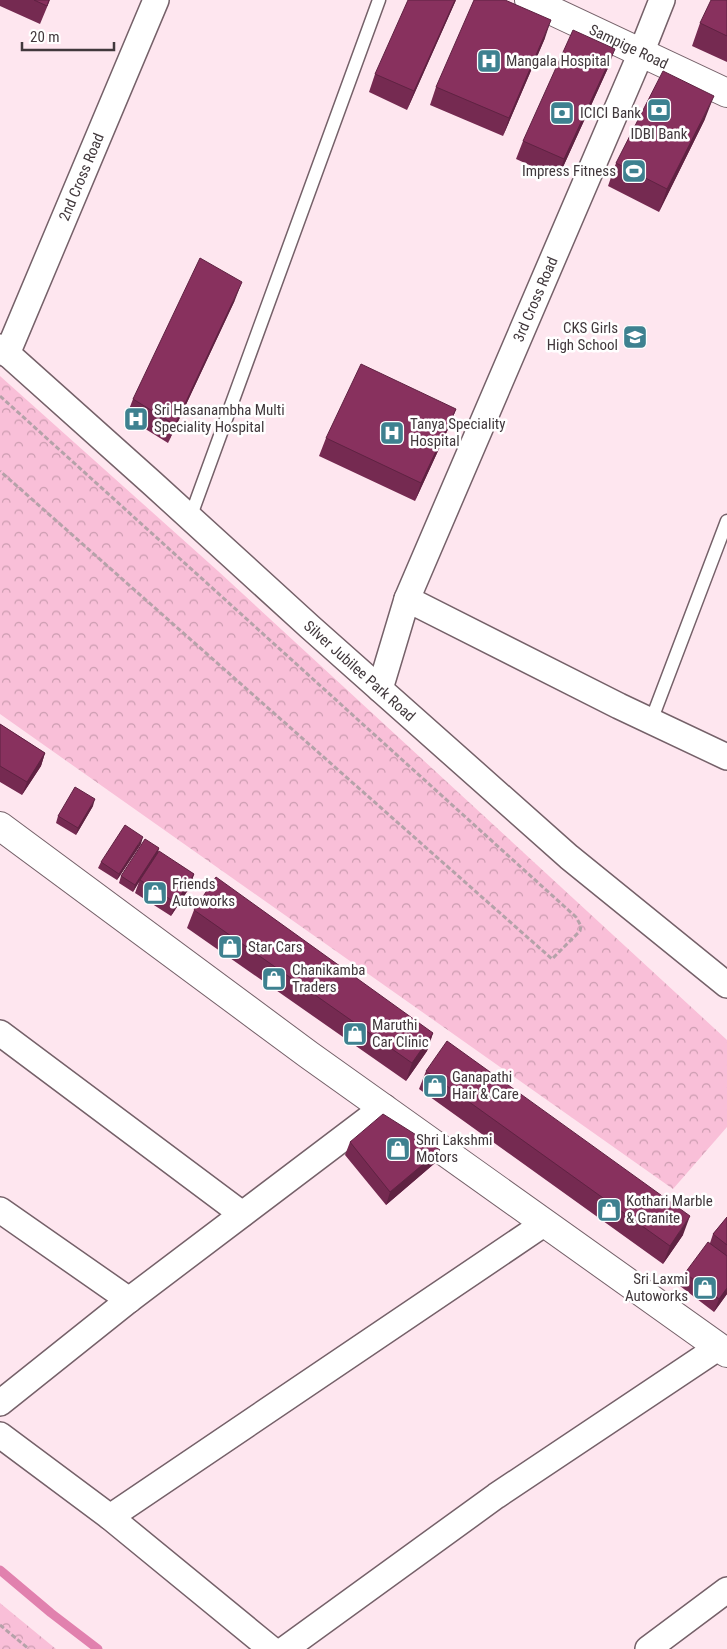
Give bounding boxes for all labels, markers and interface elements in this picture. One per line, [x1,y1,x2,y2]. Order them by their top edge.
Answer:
scale bar [22,20,115,52]
street label: Sampige Road [586,21,671,73]
text: 20 m [30,28,60,46]
hospital icon: Mangala Hospital [476,48,502,74]
place label: Mangala Hospital [506,52,610,70]
bank icon: IDBI Bank [646,97,672,123]
bank icon: ICICI Bank [549,100,575,126]
place label: ICICI Bank [580,104,641,122]
place label: IDBI Bank [630,125,688,143]
street label: 2nd Cross Road [55,131,108,224]
sports icon: Impress Fitness [621,158,647,184]
place label: Impress Fitness [522,162,616,180]
street label: 3rd Cross Road [509,254,562,345]
place label: CKS Girls High School [547,319,618,354]
school or university icon: CKS Girls High School [622,324,648,350]
place label: Sri Hasanambha Multi Speciality Hospital [154,401,285,436]
hospital icon: Sri Hasanambha Multi Speciality Hospital [123,406,149,432]
place label: Tanya Speciality Hospital [410,415,506,450]
hospital icon: Tanya Speciality Hospital [379,420,405,446]
street label: Silver Jubilee Park Road [300,617,419,725]
place label: Friends Autoworks [172,875,235,910]
shop icon: Friends Autoworks [142,880,168,906]
shop icon: Star Cars [217,934,243,960]
place label: Star Cars [248,938,303,956]
place label: Chanikamba Traders [292,961,365,996]
shop icon: Chanikamba Traders [261,966,287,992]
place label: Maruthi Car Clinic [372,1016,429,1051]
shop icon: Maruthi Car Clinic [342,1021,368,1047]
place label: Ganapathi Hair & Care [452,1068,519,1103]
shop icon: Ganapathi Hair & Care [422,1073,448,1099]
place label: Shri Lakshmi Motors [416,1131,492,1166]
shop icon: Shri Lakshmi Motors [385,1136,411,1162]
place label: Kothari Marble & Granite [626,1192,713,1227]
shop icon: Kothari Marble & Granite [596,1197,622,1223]
place label: Sri Laxmi Autoworks [625,1270,688,1305]
shop icon: Sri Laxmi Autoworks [692,1275,718,1301]

